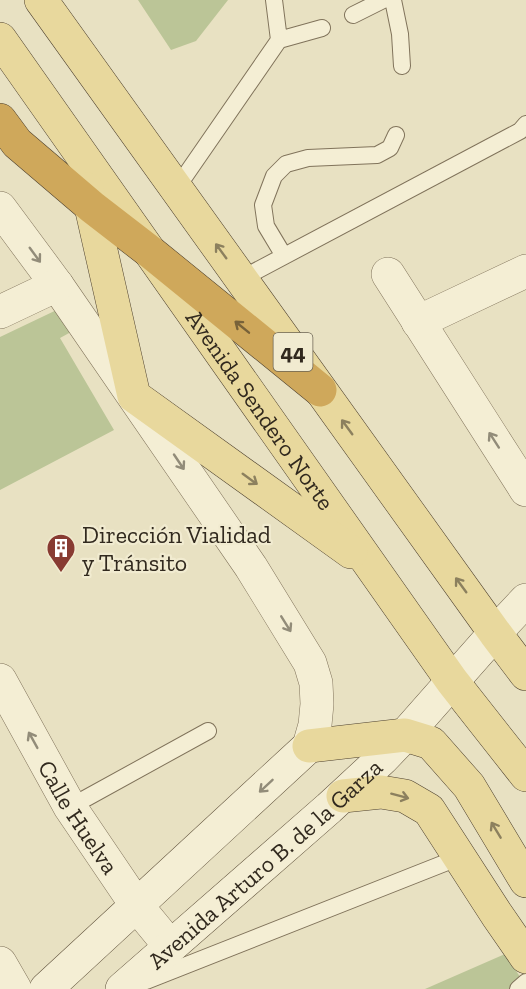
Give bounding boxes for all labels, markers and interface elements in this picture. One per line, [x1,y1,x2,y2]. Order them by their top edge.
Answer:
one-way arrow [215,244,227,260]
one-way arrow [28,247,41,263]
street label: Avenida Sendero Norte [180,304,341,515]
one-way arrow [234,320,250,333]
road number: 44 [274,333,312,371]
one-way arrow [341,419,353,435]
one-way arrow [488,432,501,449]
one-way arrow [173,453,185,469]
one-way arrow [241,473,257,485]
place label: Dirección Vialidad y Tránsito [82,520,271,577]
building icon: Dirección Vialidad y Tránsito [45,532,77,574]
one-way arrow [454,578,467,594]
one-way arrow [281,615,293,632]
one-way arrow [27,732,39,749]
street label: Avenida Arturo B. de la Garza [141,752,388,975]
street label: Calle Huelva [32,755,126,880]
one-way arrow [259,779,274,793]
one-way arrow [391,792,410,803]
one-way arrow [490,822,502,839]

